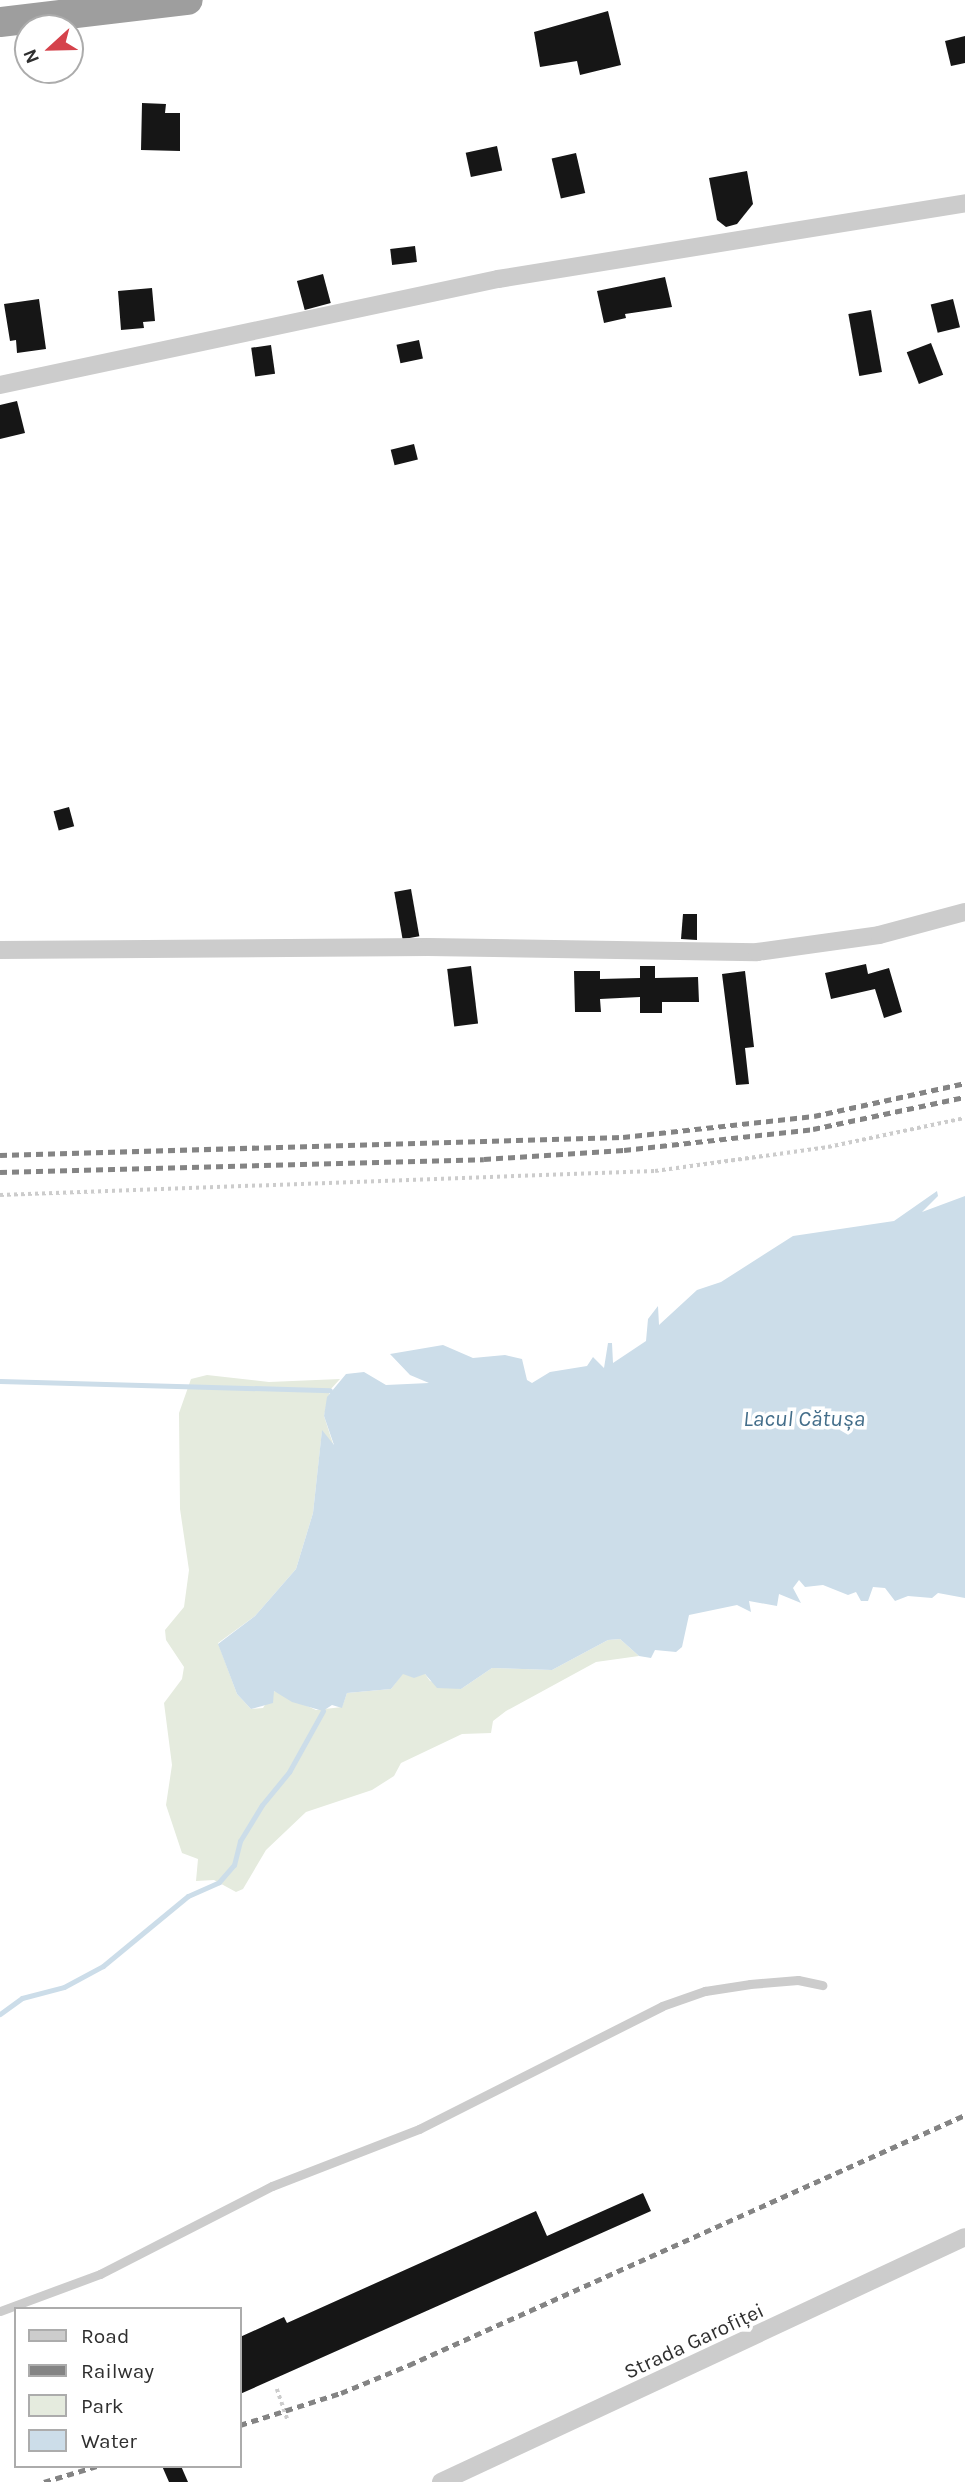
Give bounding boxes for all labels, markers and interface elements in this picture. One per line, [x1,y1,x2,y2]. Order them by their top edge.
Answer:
north arrow [14,14,84,84]
text: N [19,46,44,67]
water label: Lacul Cătușa [743,1405,865,1433]
street label: Strada Garofiței [620,2298,768,2384]
legend [14,2307,242,2468]
text: Road [81,2324,129,2348]
text: Railway [81,2359,154,2383]
text: Park [81,2394,124,2418]
text: Water [81,2429,137,2453]

